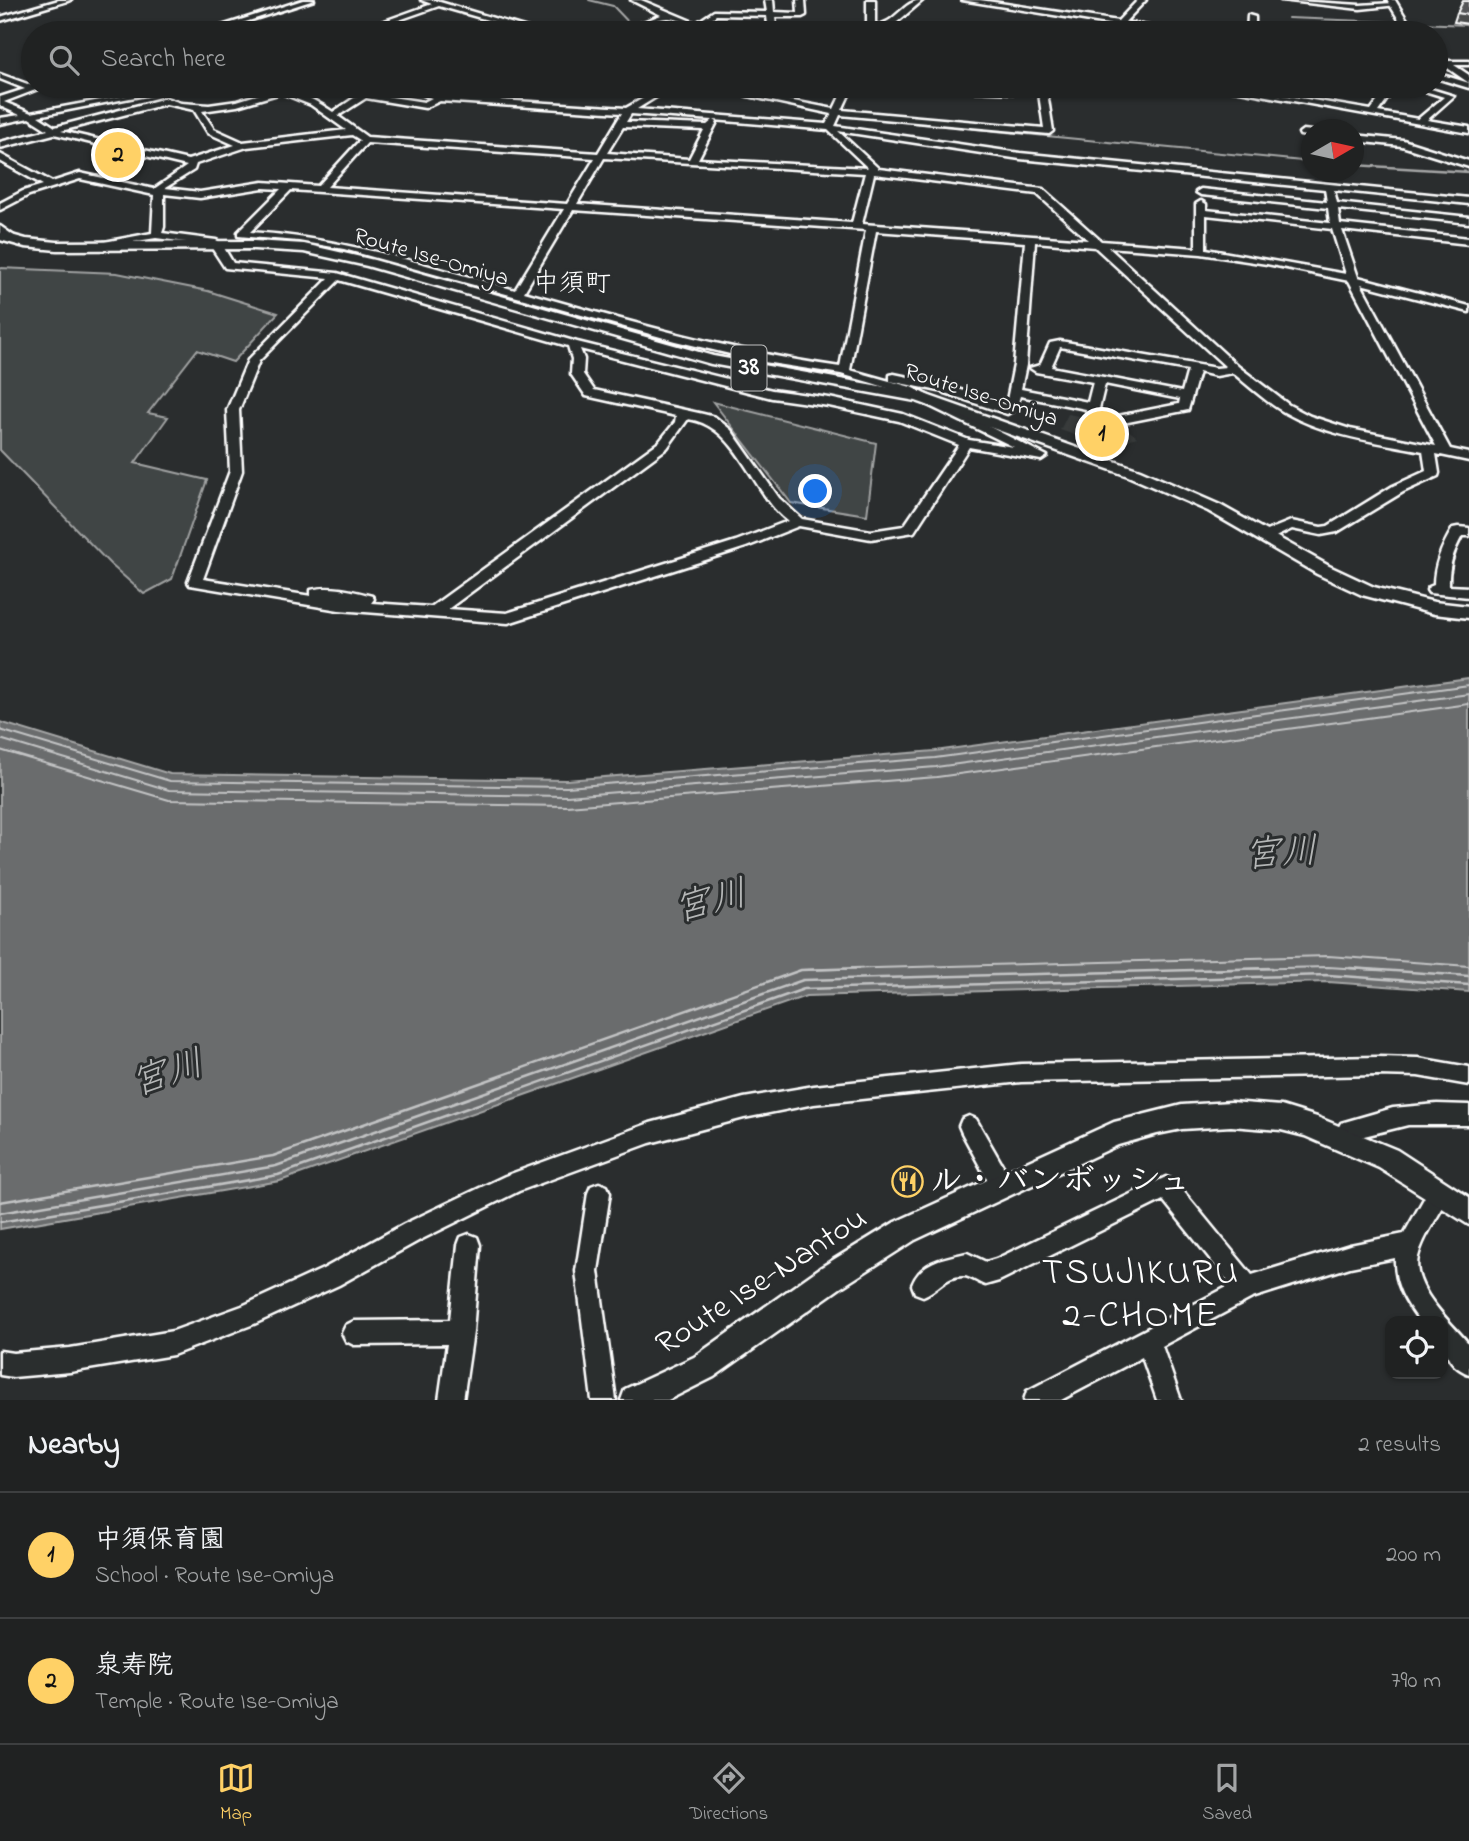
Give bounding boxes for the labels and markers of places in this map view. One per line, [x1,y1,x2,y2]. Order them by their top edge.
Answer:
pin: 2 [95,129,141,181]
pin: 1 [1079,408,1125,460]
place label: ル・バンボッシュ [930,1158,1191,1206]
restaurant icon: ル・バンボッシュ [890,1165,924,1199]

